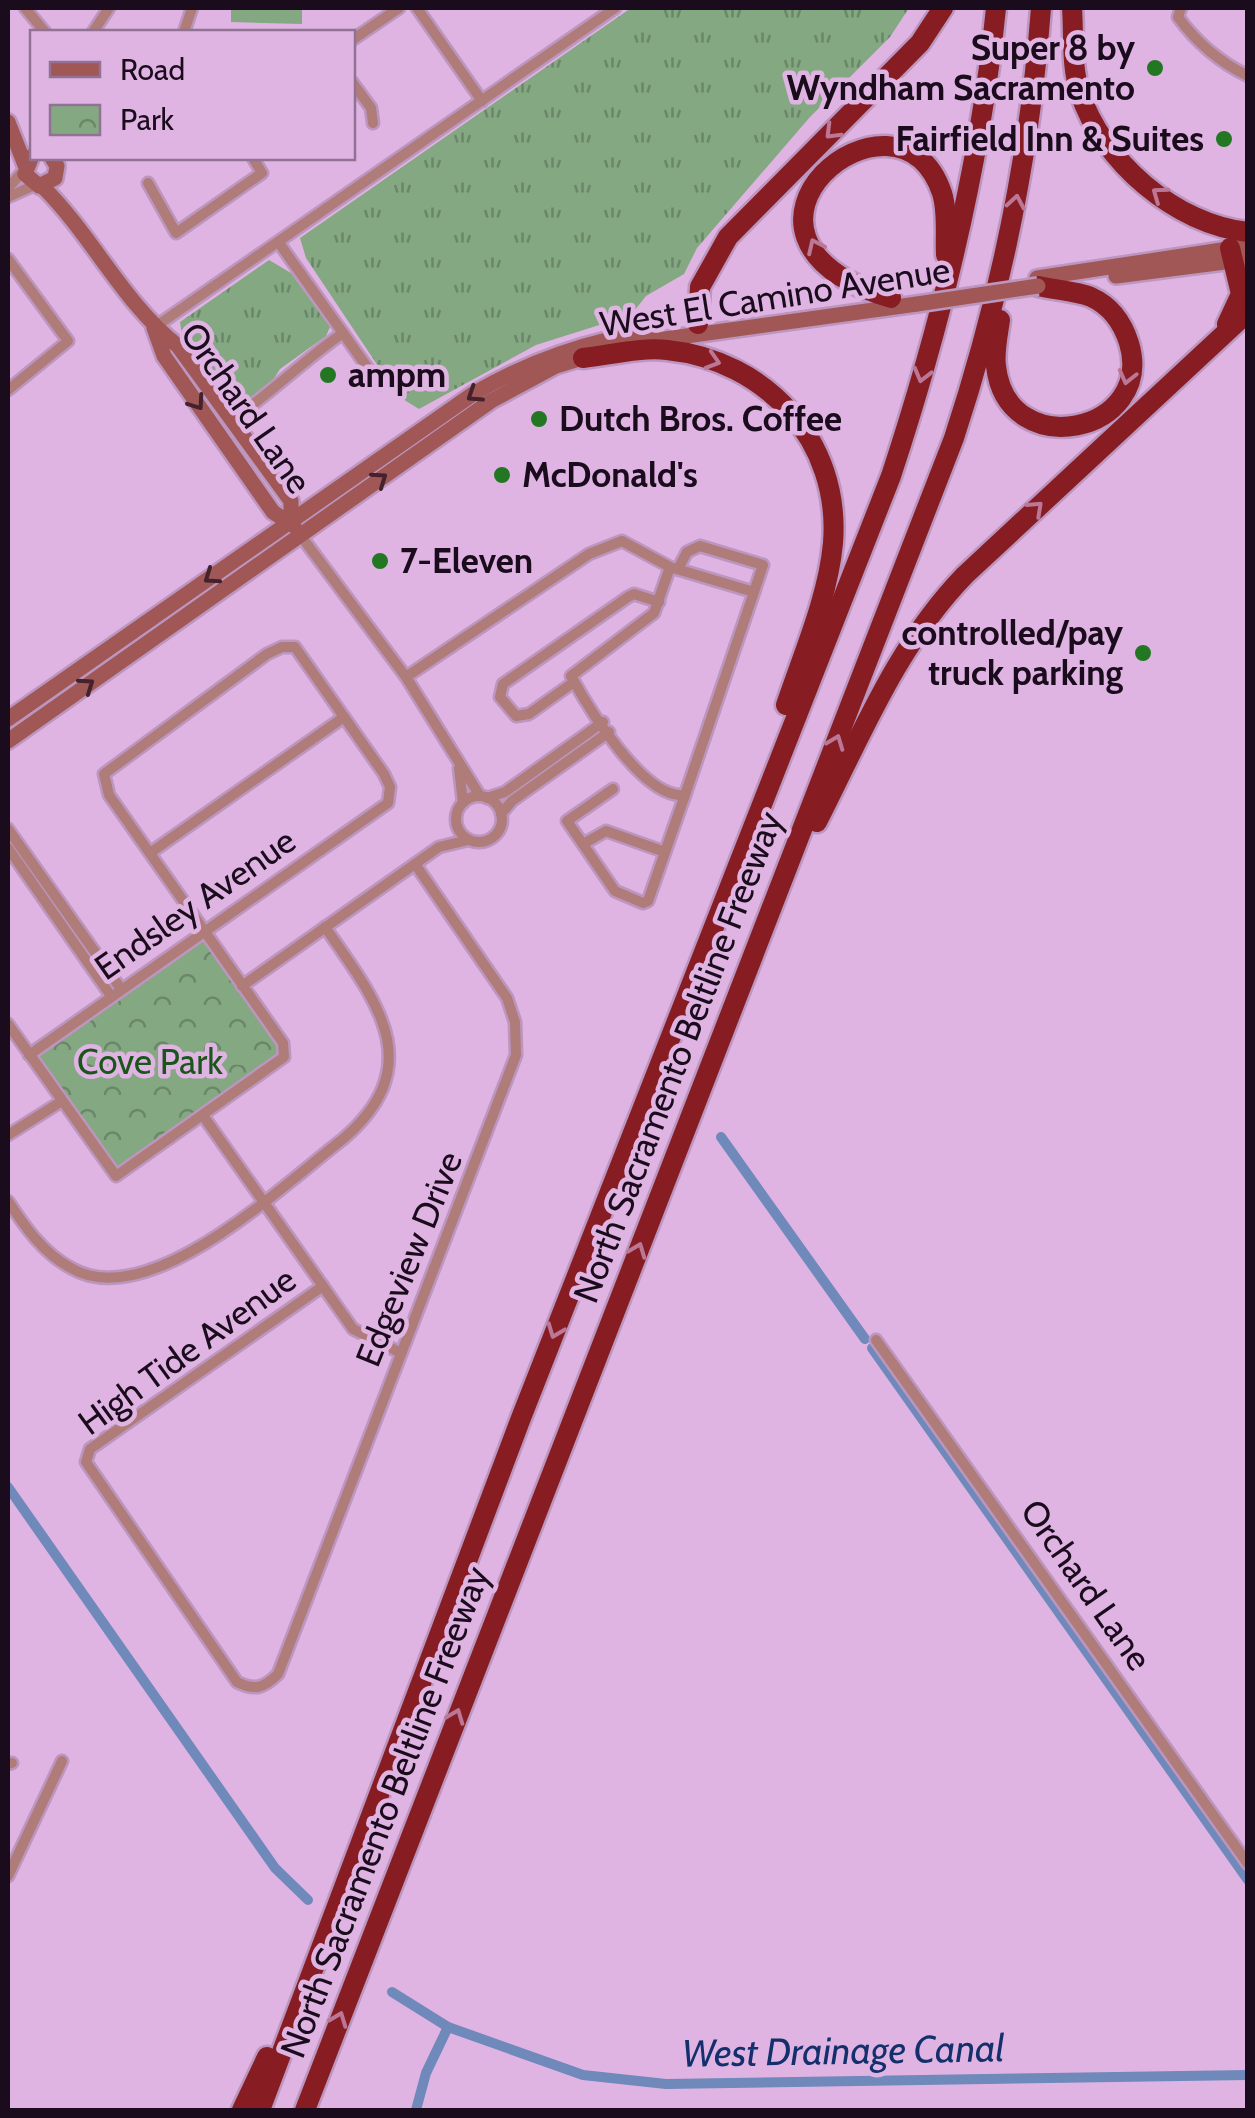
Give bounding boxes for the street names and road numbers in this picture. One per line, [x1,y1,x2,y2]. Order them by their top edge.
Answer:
street label: West El Camino Avenue [597,248,953,345]
street label: Orchard Lane [172,314,321,501]
street label: North Sacramento Beltline Freeway [564,805,791,1308]
street label: Endsley Avenue [86,819,303,989]
street label: Edgeview Drive [346,1145,471,1372]
street label: High Tide Avenue [70,1257,304,1444]
street label: Orchard Lane [1012,1491,1161,1678]
street label: North Sacramento Beltline Freeway [271,1560,498,2063]

